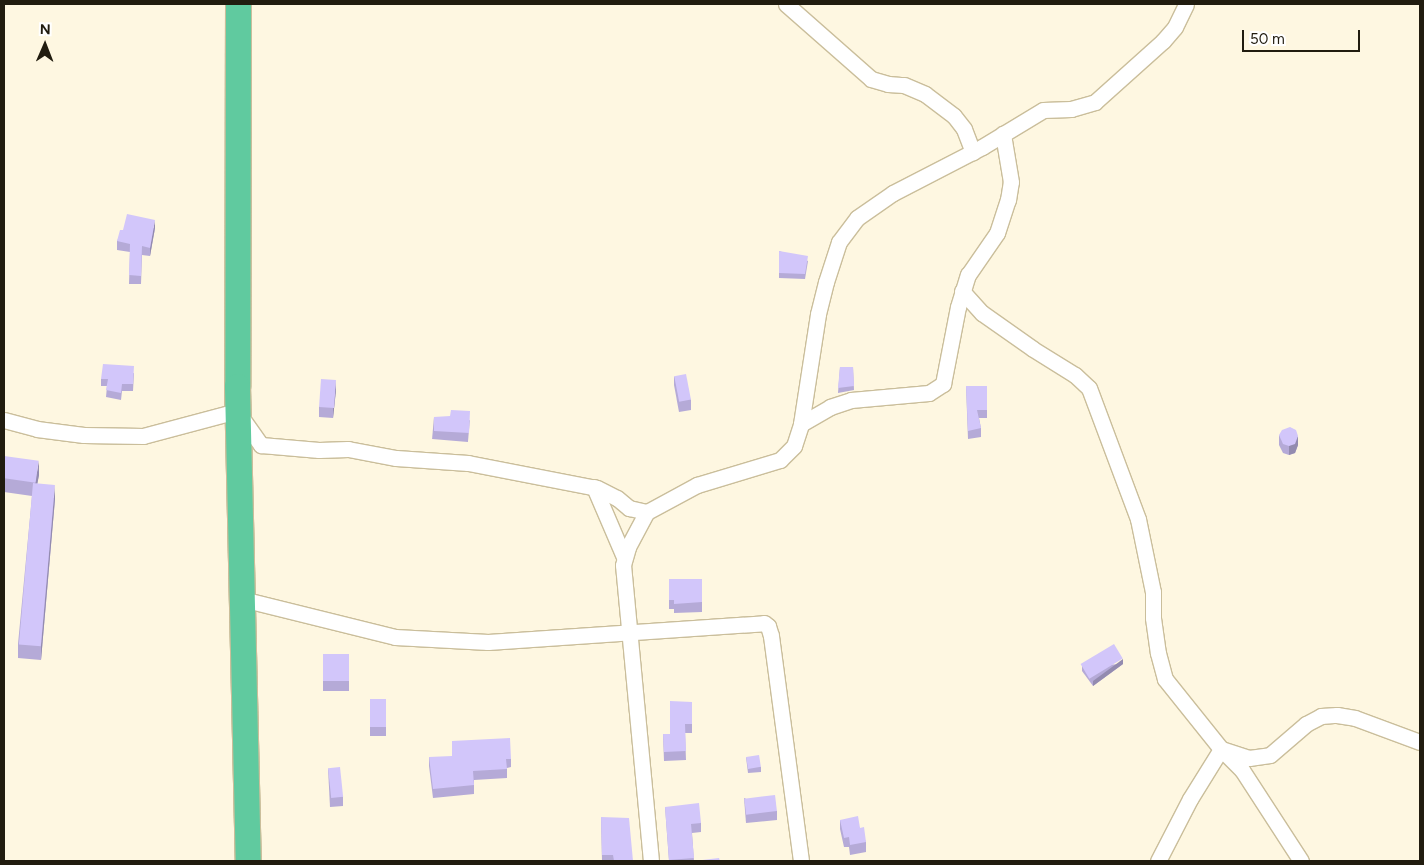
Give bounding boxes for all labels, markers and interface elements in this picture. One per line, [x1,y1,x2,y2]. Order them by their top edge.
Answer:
north arrow [20,20,70,70]
scale bar [1244,20,1362,52]
text: N [40,21,51,38]
text: 50 m [1250,30,1285,48]

